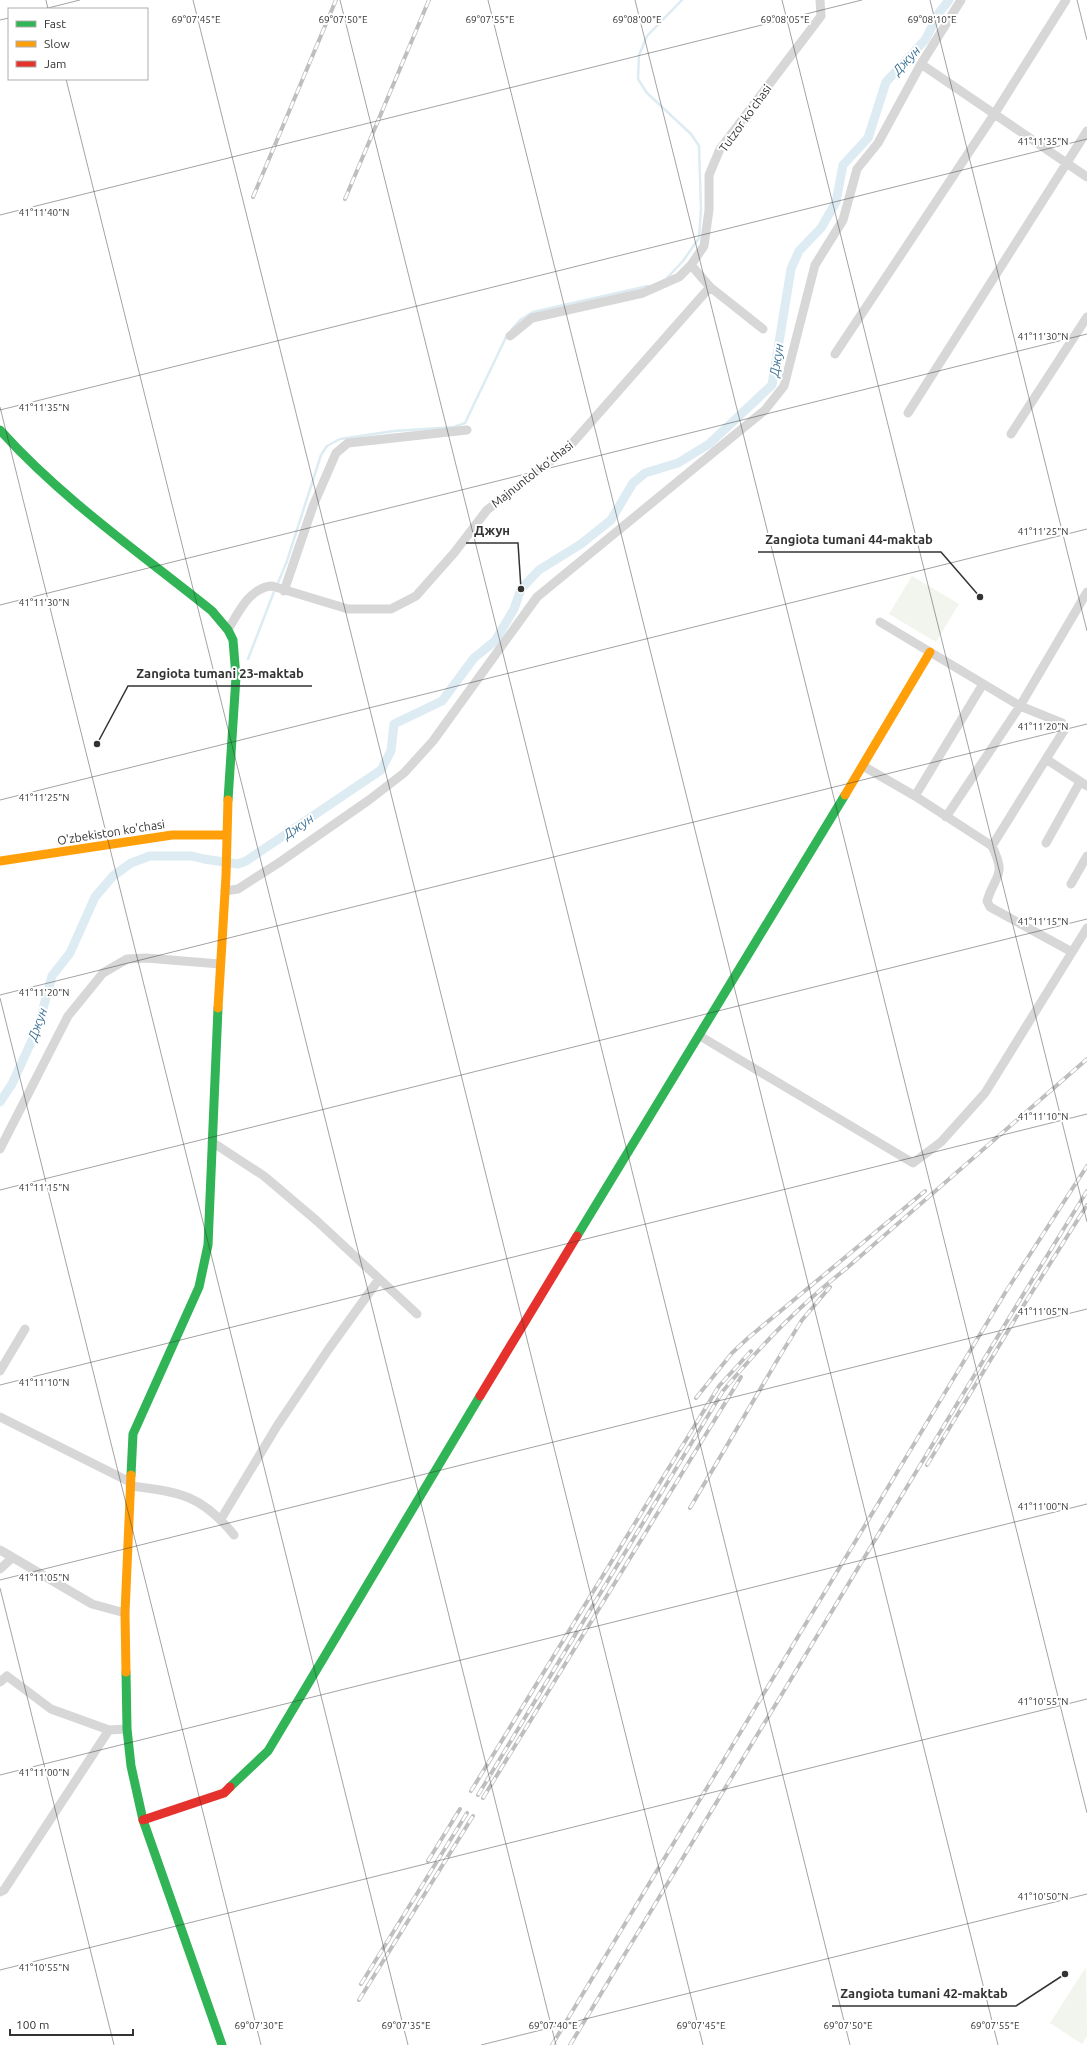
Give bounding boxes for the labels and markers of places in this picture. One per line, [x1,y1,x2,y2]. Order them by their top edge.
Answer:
callout: Джун [466,518,518,543]
callout: Zangiota tumani 44-maktab [758,527,941,552]
callout: Zangiota tumani 23-maktab [128,661,312,686]
callout: Zangiota tumani 42-maktab [832,1981,1016,2006]

